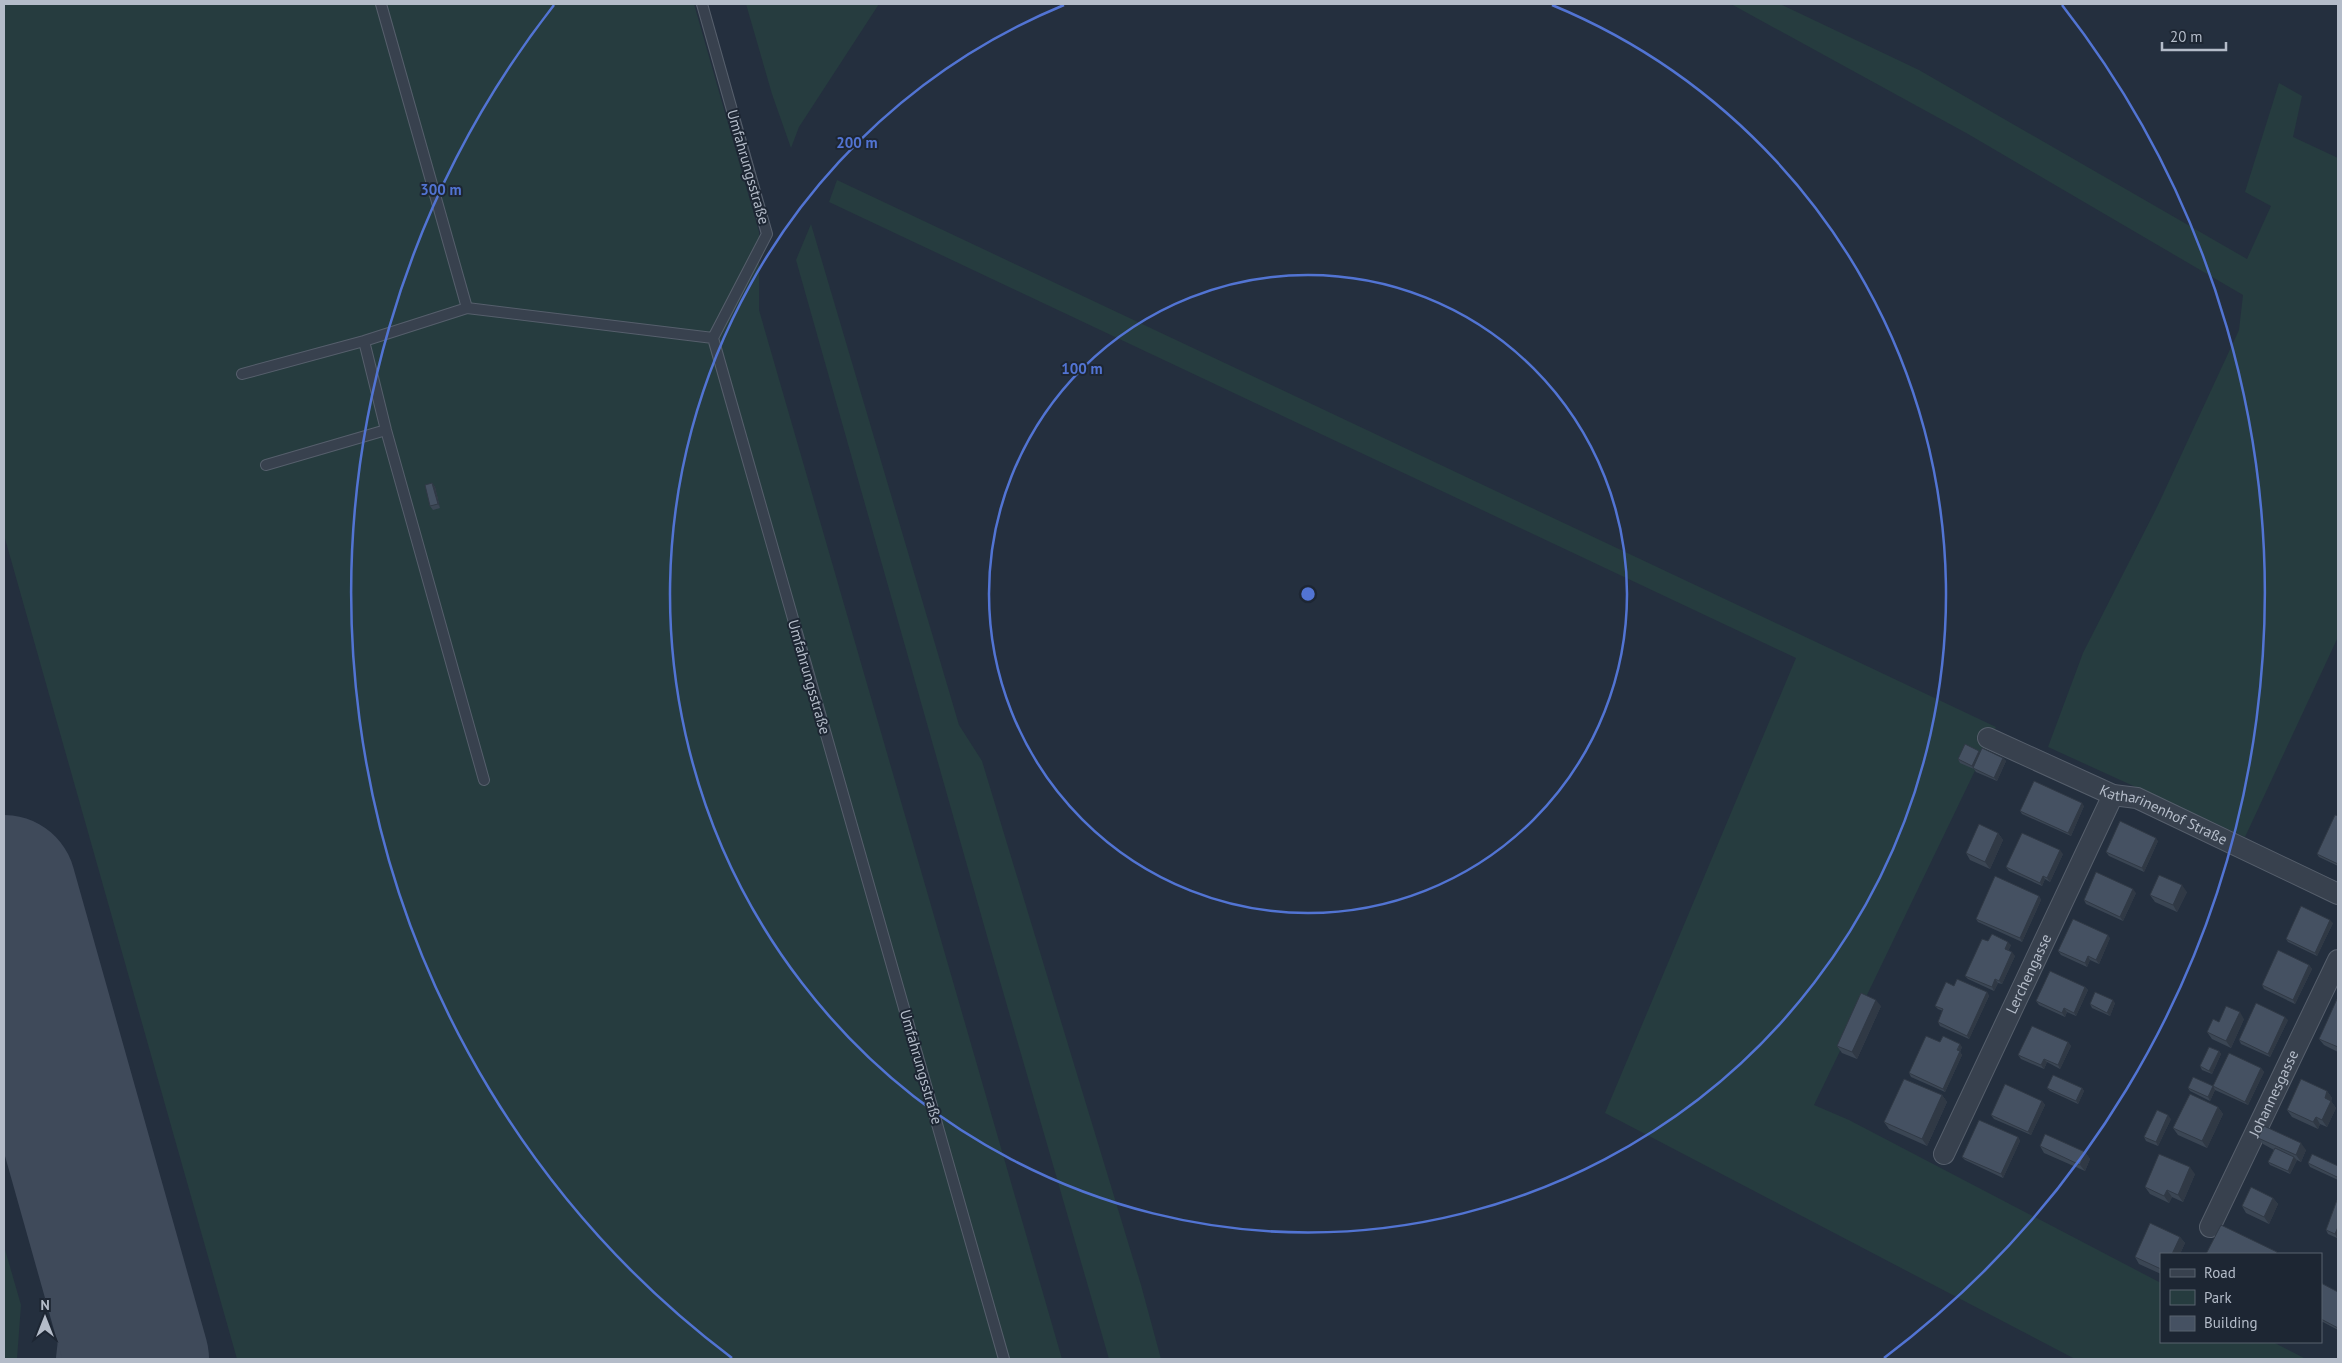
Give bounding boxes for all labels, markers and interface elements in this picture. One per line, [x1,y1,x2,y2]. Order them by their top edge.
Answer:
scale bar [2162,20,2226,52]
text: 20 m [2170,27,2203,46]
street label: Umfahrungsstraße [723,107,774,226]
text: 200 m [836,133,878,152]
text: 300 m [420,180,462,199]
text: 100 m [1061,359,1103,378]
centre of rings [1299,585,1317,603]
street label: Umfahrungsstraße [784,617,835,736]
street label: Katharinenhof Straße [2097,780,2231,849]
street label: Lerchengasse [2001,931,2055,1017]
street label: Umfahrungsstraße [896,1007,947,1126]
street label: Johannesgasse [2244,1047,2302,1141]
legend [2160,1253,2322,1343]
text: Road [2204,1263,2236,1282]
text: Park [2204,1288,2232,1307]
north arrow [20,1293,70,1343]
text: N [40,1296,50,1314]
text: Building [2204,1313,2258,1332]

